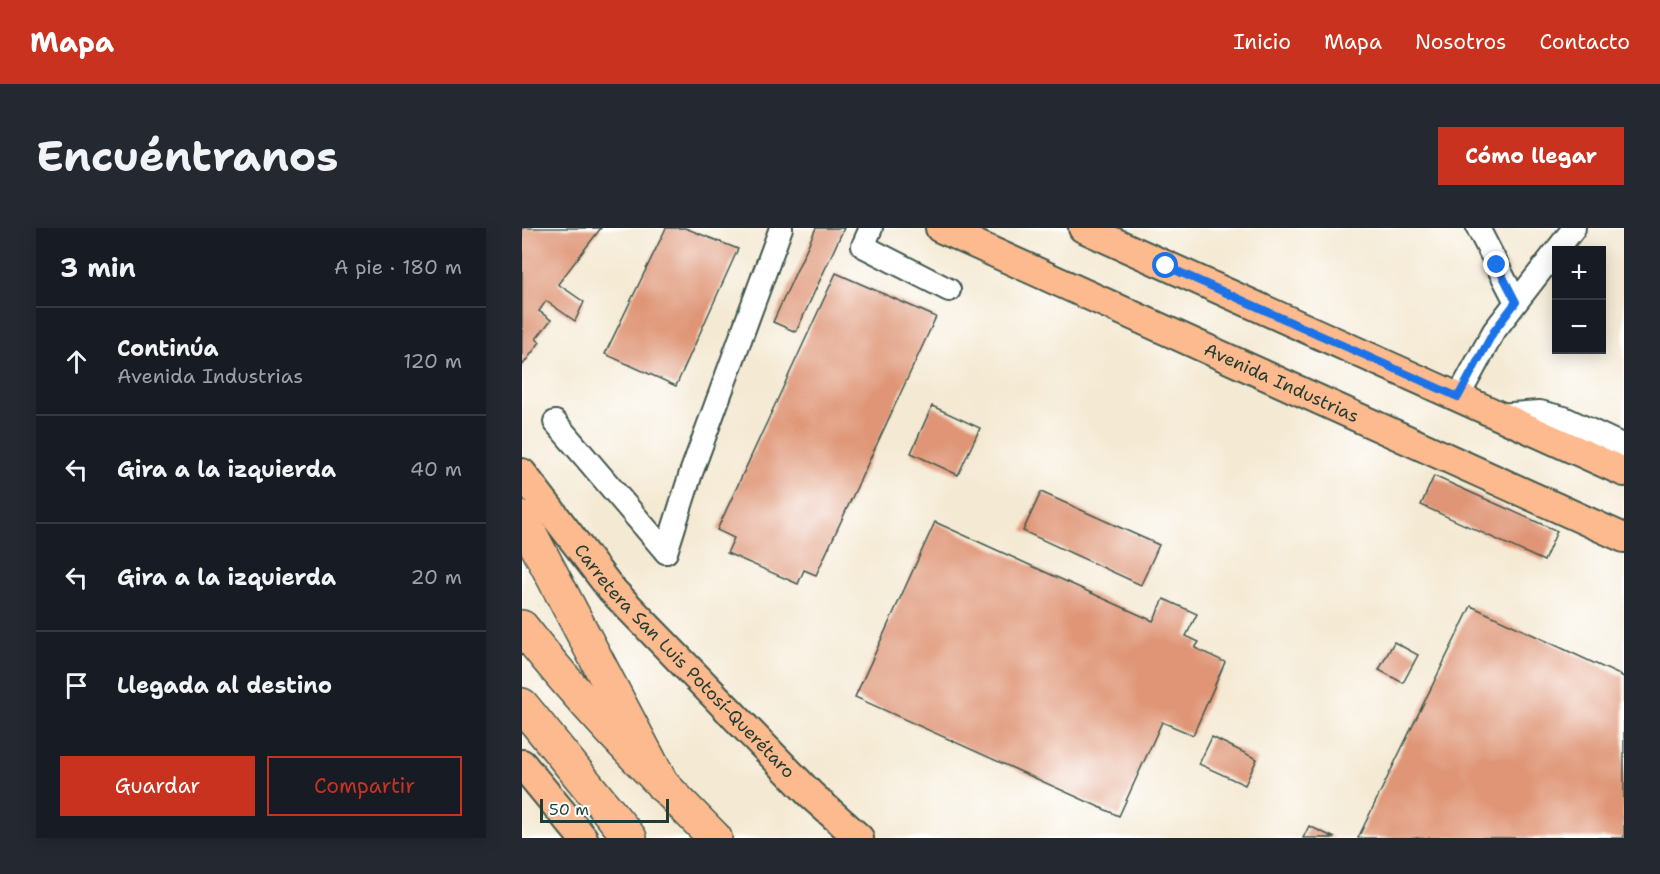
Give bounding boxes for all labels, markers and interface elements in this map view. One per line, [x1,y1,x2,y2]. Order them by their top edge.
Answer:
text: Mapa [30,23,114,61]
text: Inicio [1233,28,1291,56]
text: Mapa [1324,28,1382,56]
text: Nosotros [1415,28,1506,56]
text: Contacto [1539,28,1630,56]
button: Cómo llegar [1438,127,1624,185]
text: Encuéntranos [36,128,338,184]
map controls [1552,246,1606,354]
button: + [1552,246,1606,300]
text: 3 min [60,250,136,285]
route end [1483,251,1509,277]
route start [1152,252,1178,278]
text: A pie · 180 m [334,254,462,280]
button: − [1552,300,1606,354]
text: Continúa [117,334,219,363]
street label: Avenida Industrias [1200,337,1363,428]
icon: ahead [60,345,93,378]
text: 120 m [403,348,462,374]
text: Avenida Industrias [117,363,303,389]
icon: left [60,453,93,486]
text: Gira a la izquierda [117,455,336,484]
text: 40 m [410,456,462,482]
street label: Carretera San Luis Potosí-Querétaro [569,539,800,784]
icon: left [60,561,93,594]
text: Gira a la izquierda [117,563,336,592]
text: 20 m [411,564,462,590]
icon: arrive [60,669,93,702]
text: Llegada al destino [117,671,332,700]
button: Guardar [60,756,255,816]
button: Compartir [267,756,462,816]
scale bar [540,796,669,824]
text: 50 m [549,799,589,820]

